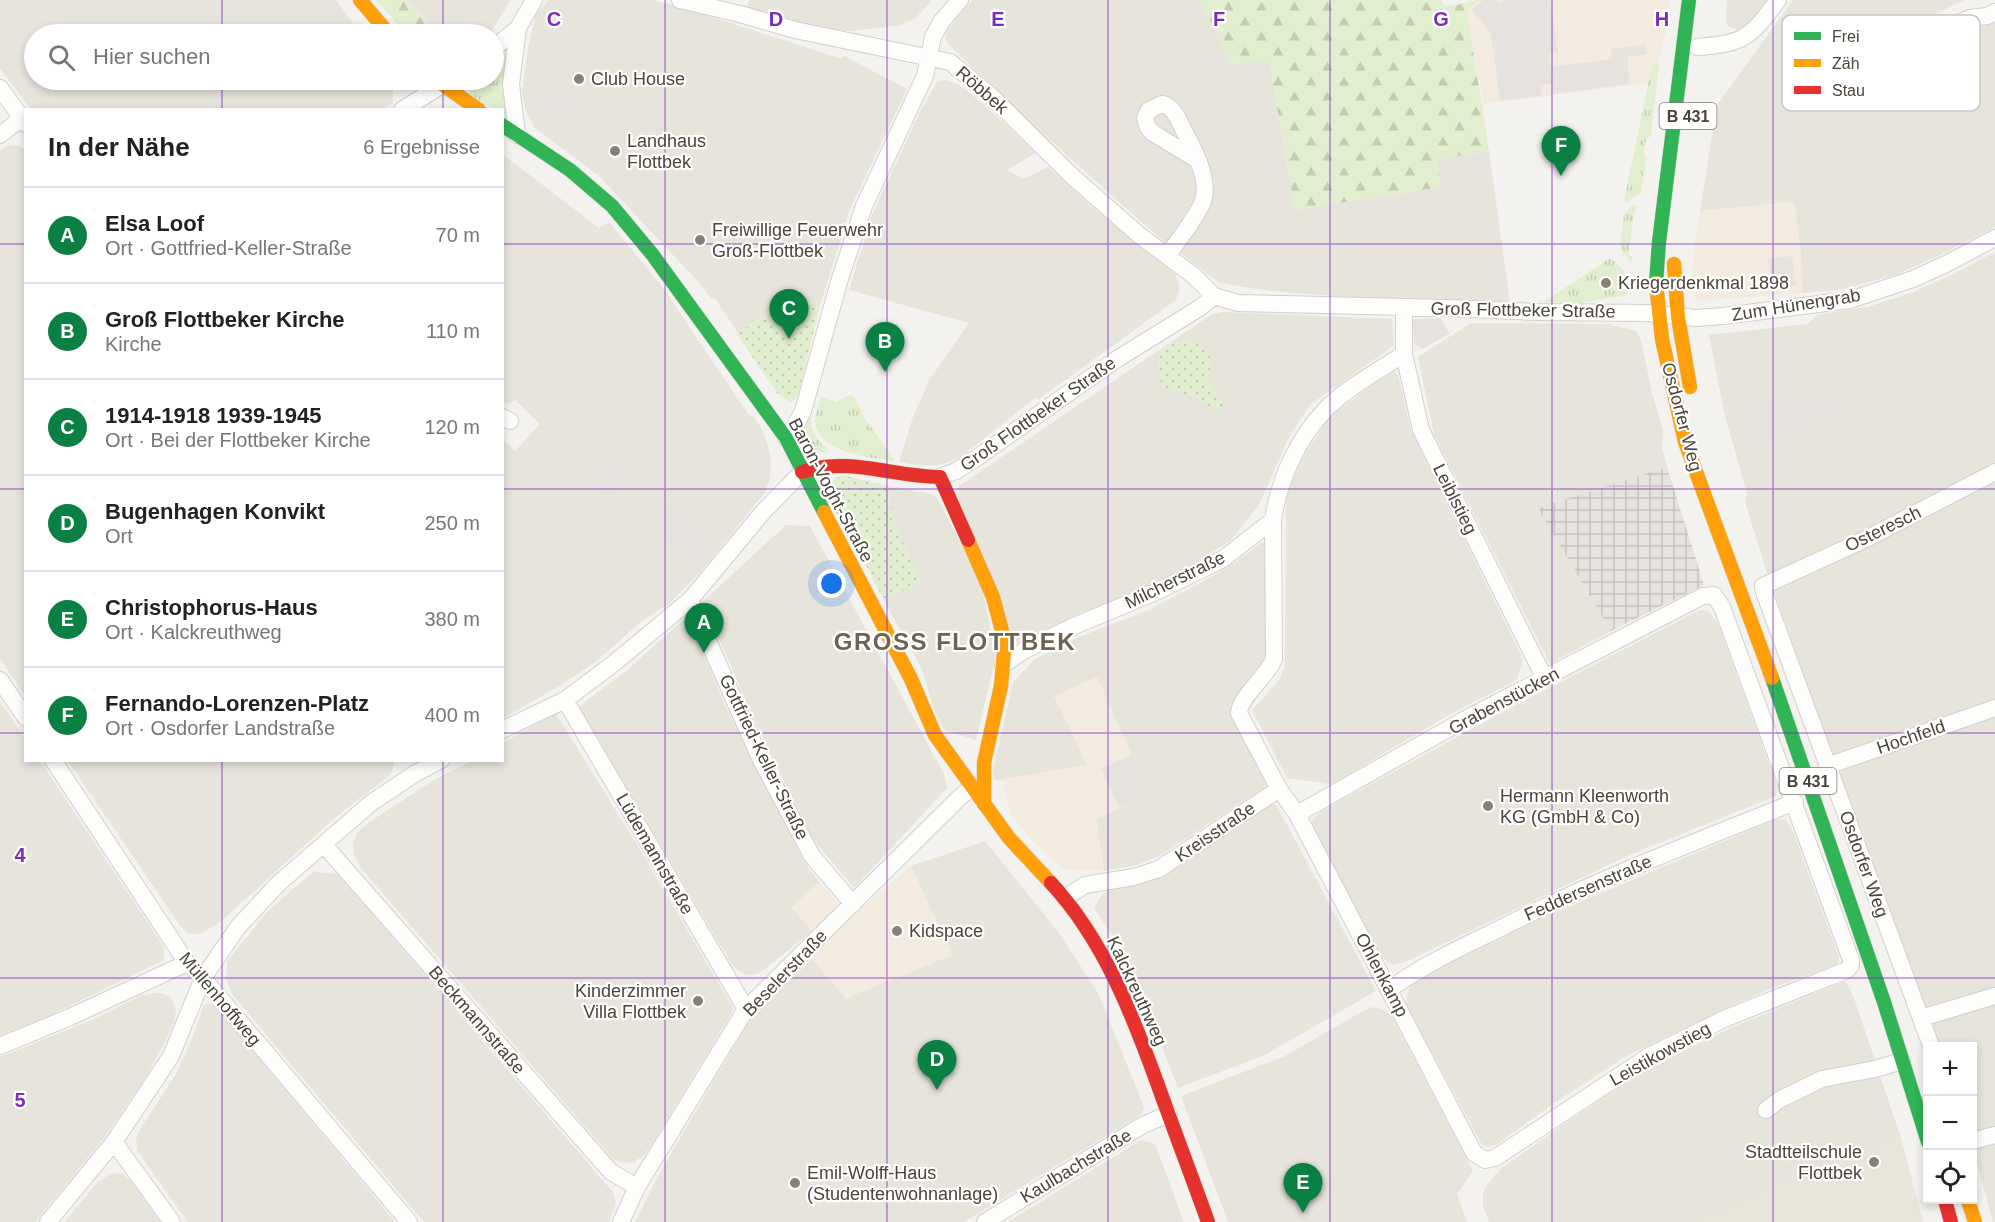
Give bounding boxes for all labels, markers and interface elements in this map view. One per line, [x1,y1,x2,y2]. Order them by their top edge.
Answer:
text: C [547,8,561,30]
text: D [769,8,783,30]
text: E [991,8,1005,30]
text: F [1213,8,1225,30]
text: G [1433,8,1449,30]
text: H [1655,8,1669,30]
legend [1782,15,1980,111]
search box [24,24,504,90]
text: Frei [1832,28,1860,45]
icon: search [45,41,78,74]
text: Hier suchen [93,44,210,69]
text: Zäh [1832,55,1860,72]
street label: Röbbek [952,62,1013,119]
place label: Club House [591,69,685,89]
marker: Club House [572,72,586,86]
text: Stau [1832,82,1865,99]
road number: B 431 [1660,103,1716,129]
pin: F [1542,126,1580,176]
place label: Landhaus Flottbek [627,131,706,172]
text: In der Nähe [48,132,190,162]
text: 6 Ergebnisse [363,136,480,158]
marker: Landhaus Flottbek [608,144,622,158]
text: Elsa Loof [105,211,204,236]
place label: Freiwillige Feuerwehr Groß-Flottbek [712,220,883,261]
text: A [60,224,75,246]
text: 70 m [436,224,480,246]
marker: Freiwillige Feuerwehr Groß-Flottbek [693,233,707,247]
text: Ort · Gottfried-Keller-Straße [105,237,352,259]
place label: Kriegerdenkmal 1898 [1618,273,1789,293]
marker: Kriegerdenkmal 1898 [1599,276,1613,290]
street label: Zum Hünengrab [1730,285,1862,325]
pin: C [770,290,808,339]
street label: Groß Flottbeker Straße [1430,298,1616,322]
text: Groß Flottbeker Kirche [105,307,345,332]
text: B [60,320,75,342]
text: 110 m [426,320,480,342]
pin: B [866,322,904,372]
text: Kirche [105,333,162,355]
street label: Groß Flottbeker Straße [956,353,1120,475]
street label: Osdorfer Weg [1658,360,1706,474]
text: 1914-1918 1939-1945 [105,403,322,428]
street label: Baron-Voght-Straße [785,415,877,565]
text: C [60,416,75,438]
text: 120 m [424,416,480,438]
text: Ort · Bei der Flottbeker Kirche [105,429,371,451]
street label: Leiblstieg [1429,461,1481,537]
text: Bugenhagen Konvikt [105,499,325,524]
street label: Osteresch [1842,502,1924,556]
text: D [60,512,75,534]
text: 250 m [424,512,480,534]
text: Ort [105,525,133,547]
street label: Milcherstraße [1122,547,1228,613]
your location [817,569,846,598]
text: Christophorus-Haus [105,595,318,620]
pin: A [684,604,724,653]
text: E [61,608,74,630]
text: 380 m [424,608,480,630]
text: Ort · Kalckreuthweg [105,621,282,643]
district label: GROSS FLOTTBEK [834,628,1076,655]
street label: Grabenstücken [1445,664,1563,738]
street label: Gottfried-Keller-Straße [715,671,813,843]
text: Fernando-Lorenzen-Platz [105,691,369,716]
text: F [61,704,74,726]
text: 400 m [424,704,480,726]
street label: Hochfeld [1874,716,1948,758]
text: Ort · Osdorfer Landstraße [105,717,335,739]
road number: B 431 [1780,768,1836,794]
place label: Hermann Kleenworth KG (GmbH & Co) [1500,786,1669,827]
street label: Lüdemannstraße [612,790,698,918]
street label: Kreisstraße [1171,798,1259,866]
marker: Hermann Kleenworth KG (GmbH & Co) [1481,799,1495,813]
street label: Osdorfer Weg [1835,808,1893,920]
text: 4 [14,844,26,866]
street label: Feddersenstraße [1521,851,1655,925]
place label: Kidspace [909,921,983,941]
marker: Kidspace [890,924,904,938]
street label: Beselerstraße [739,926,831,1020]
street label: Ohlenkamp [1352,930,1412,1020]
street label: Kalckreuthweg [1103,933,1171,1049]
street label: Müllenhoffweg [175,948,265,1050]
street label: Beckmannstraße [425,962,529,1078]
place label: Kinderzimmer Villa Flottbek [575,981,687,1022]
marker: Kinderzimmer Villa Flottbek [691,994,705,1008]
street label: Leistikowstieg [1606,1018,1714,1090]
pin: D [918,1040,956,1090]
map controls [1923,1042,1977,1204]
button: + [1923,1042,1977,1096]
text: 5 [14,1089,26,1111]
button: − [1923,1096,1977,1150]
street label: Kaulbachstraße [1017,1125,1135,1207]
place label: Stadtteilschule Flottbek [1745,1142,1863,1183]
button: locate [1923,1150,1977,1204]
marker: Stadtteilschule Flottbek [1867,1155,1881,1169]
place label: Emil-Wolff-Haus (Studentenwohnanlage) [807,1163,998,1204]
pin: E [1284,1164,1322,1213]
marker: Emil-Wolff-Haus (Studentenwohnanlage) [788,1176,802,1190]

